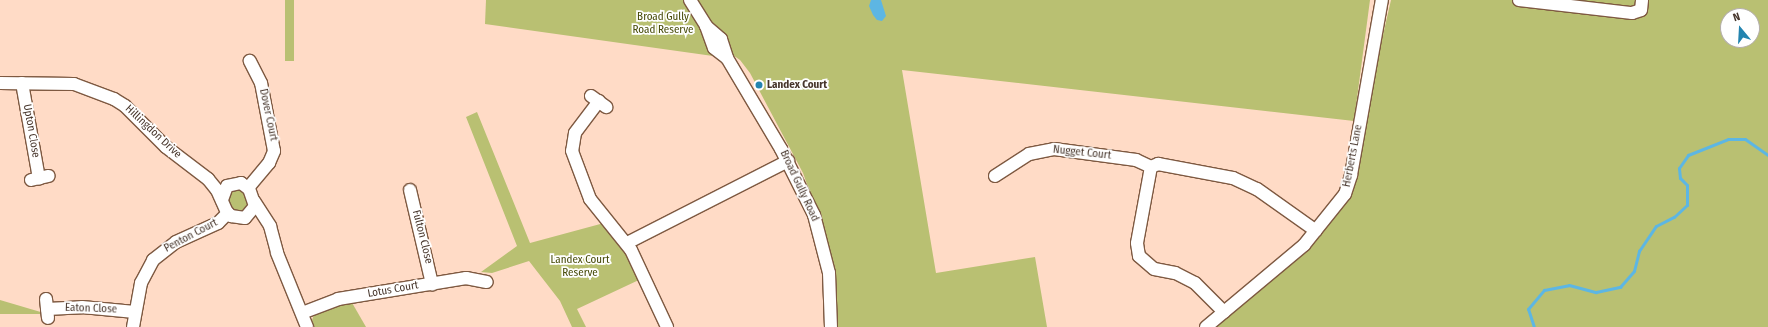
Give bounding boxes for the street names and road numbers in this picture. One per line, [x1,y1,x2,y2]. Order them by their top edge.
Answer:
street label: Dover Court [256,88,280,142]
street label: Upton Close [20,103,42,159]
street label: Hillingdon Drive [122,103,184,161]
street label: Herberts Lane [1340,124,1366,188]
street label: Nugget Court [1052,143,1112,163]
street label: Broad Gully Road [777,148,821,224]
street label: Fulton Close [409,209,435,265]
street label: Penton Court [162,216,220,256]
street label: Lotus Court [367,279,419,301]
street label: Eaton Close [65,301,117,317]

